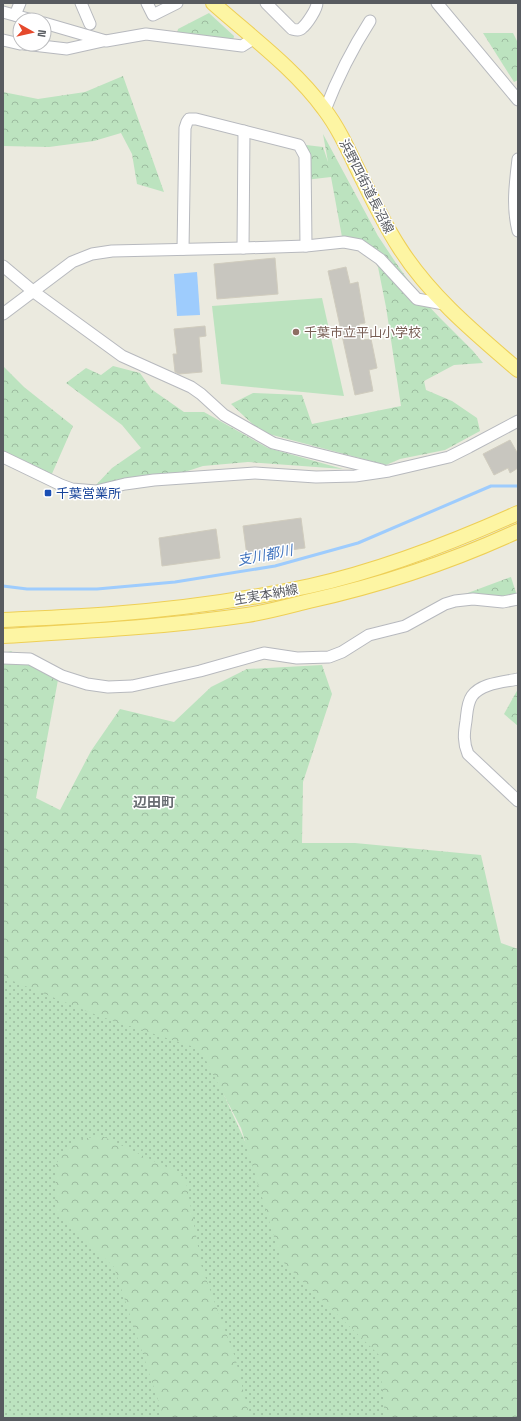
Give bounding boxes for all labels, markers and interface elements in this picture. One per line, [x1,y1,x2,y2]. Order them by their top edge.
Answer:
north arrow [12,12,52,52]
text: N [34,29,49,38]
street label: 浜野四街道長沼線 [335,136,398,236]
place label: 千葉市立平山小学校 [304,324,421,341]
marker: 千葉市立平山小学校 [291,327,301,337]
place label: 千葉営業所 [56,485,121,502]
marker: 千葉営業所 [43,488,53,498]
water label: 支川都川 [236,540,296,569]
street label: 生実本納線 [233,580,300,609]
district label: 辺田町 [133,793,175,811]

